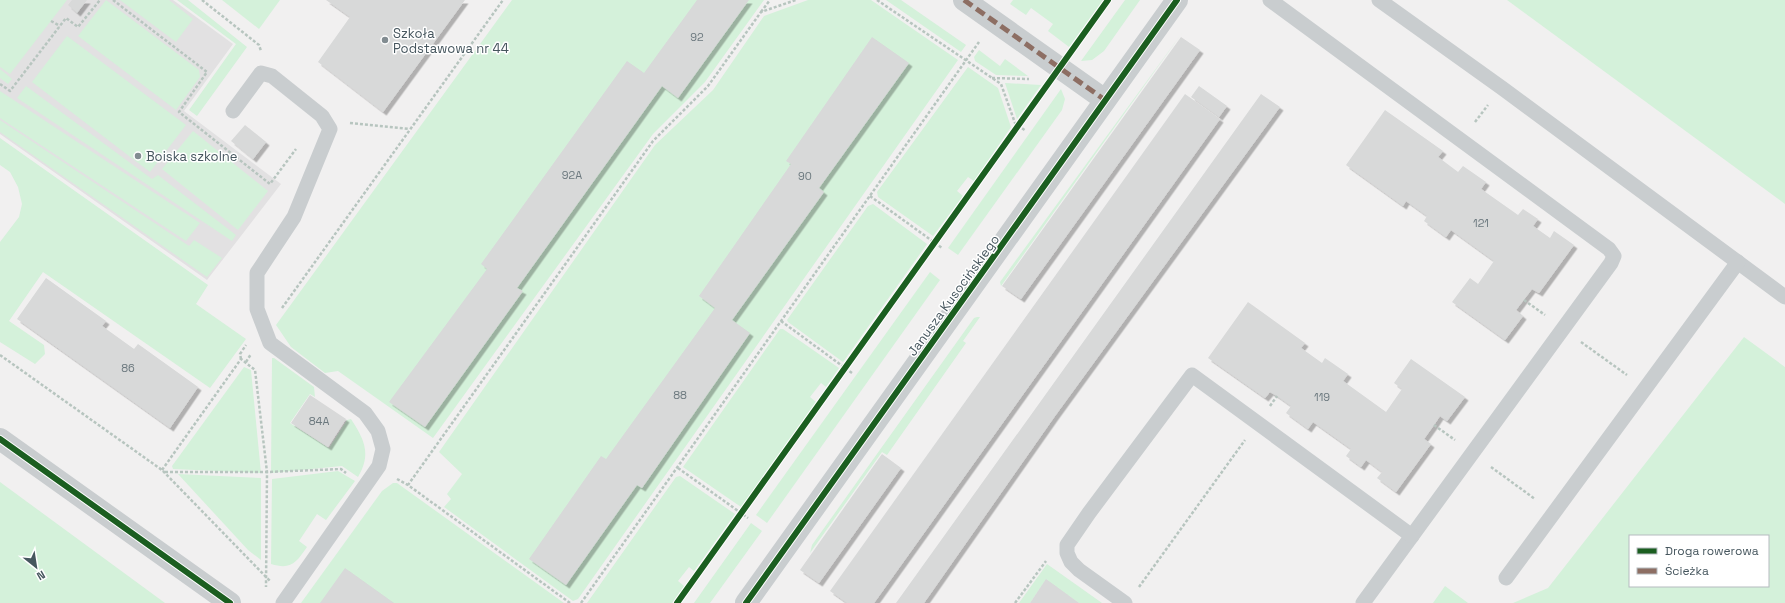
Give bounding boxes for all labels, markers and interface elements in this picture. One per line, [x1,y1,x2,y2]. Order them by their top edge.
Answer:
place label: Szkoła Podstawowa nr 44 [393,25,509,57]
house number: 92 [690,30,704,44]
marker: Szkoła Podstawowa nr 44 [380,35,390,45]
place label: Boiska szkolne [146,148,237,165]
marker: Boiska szkolne [133,151,143,161]
house number: 92A [562,168,582,182]
house number: 90 [798,169,812,183]
house number: 121 [1473,216,1489,230]
street label: Janusza Kusocińskiego [904,231,1003,359]
house number: 86 [121,361,135,375]
house number: 88 [673,388,687,402]
house number: 119 [1314,390,1330,404]
house number: 84A [309,414,329,428]
legend [1629,535,1769,587]
text: Droga rowerowa [1665,543,1759,559]
north arrow [16,547,56,587]
text: Ścieżka [1665,563,1709,579]
text: N [34,568,48,584]

